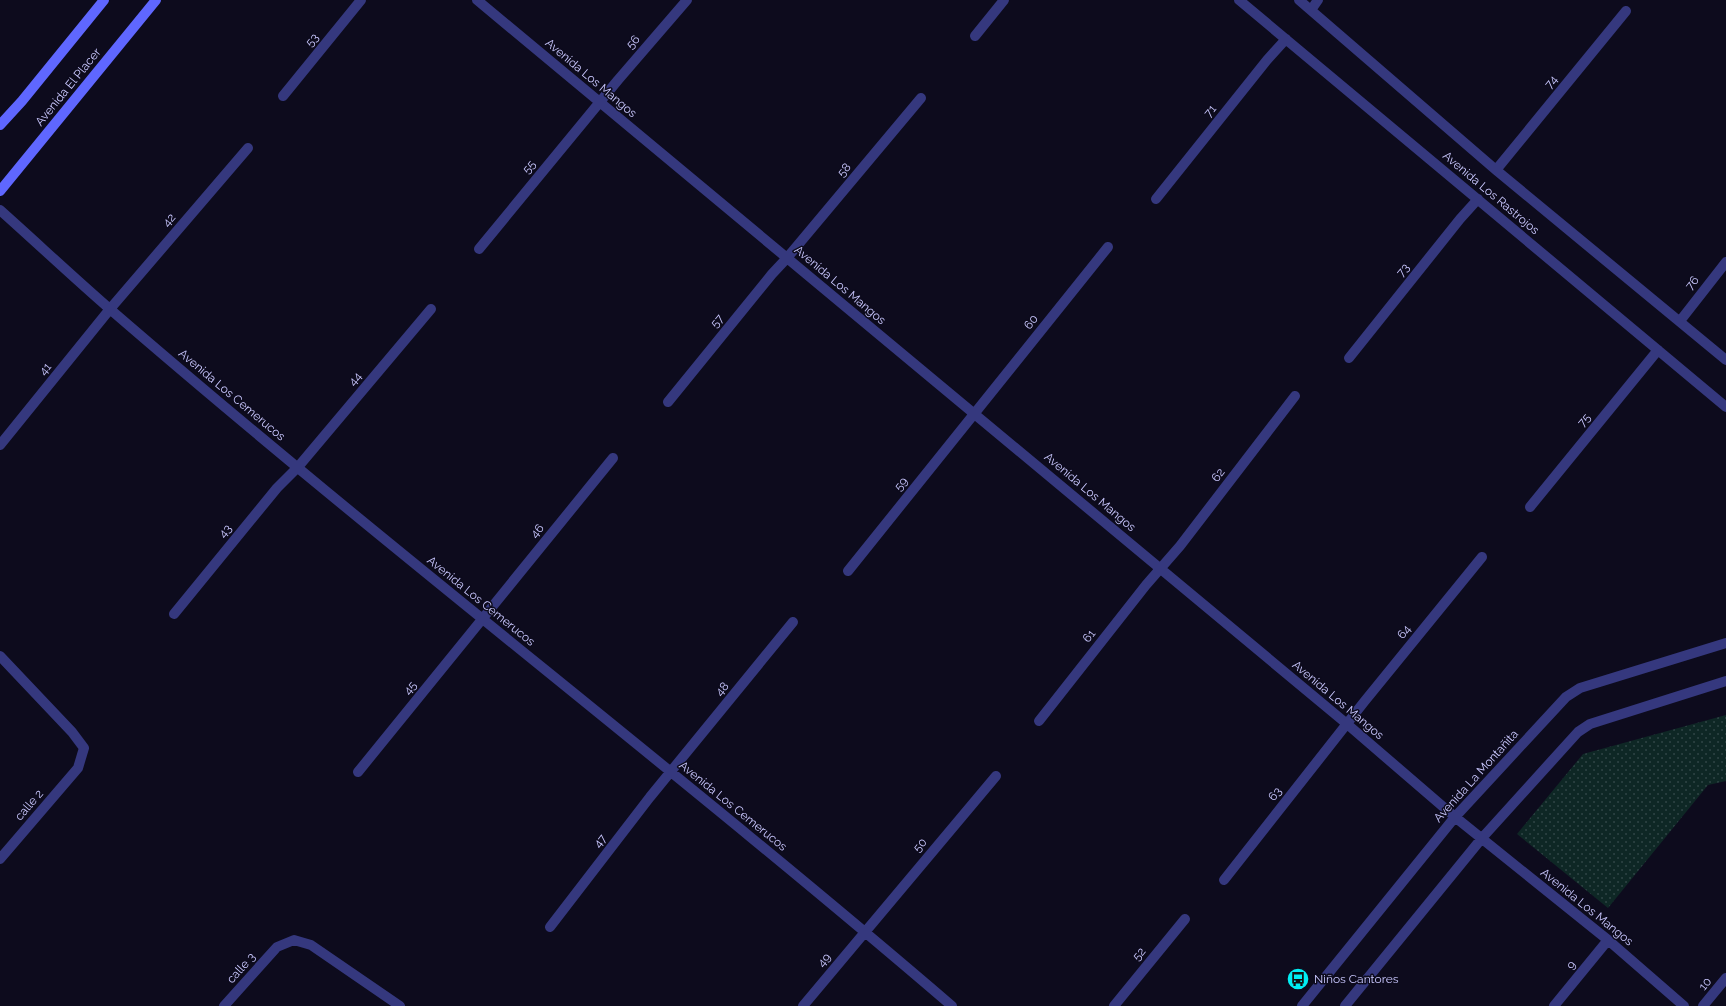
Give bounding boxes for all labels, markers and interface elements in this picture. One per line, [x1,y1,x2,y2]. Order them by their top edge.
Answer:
street label: 53 [302,31,322,49]
street label: 56 [623,32,643,52]
street label: Avenida Los Mangos [543,36,640,120]
street label: Avenida El Placer [32,45,104,129]
street label: 74 [1542,72,1561,91]
street label: 71 [1201,102,1219,120]
street label: Avenida Los Rastrojos [1440,149,1542,237]
street label: 55 [519,157,539,176]
street label: 58 [834,160,854,180]
street label: 42 [160,211,178,229]
street label: Avenida Los Mangos [792,243,889,327]
street label: 73 [1394,261,1412,279]
street label: 76 [1682,273,1702,293]
street label: 57 [707,311,727,330]
street label: 60 [1021,312,1041,332]
street label: Avenida Los Cemerucos [176,346,288,444]
street label: 41 [36,360,54,378]
street label: 44 [345,369,365,389]
street label: 75 [1575,410,1594,429]
street label: Avenida Los Mangos [1042,450,1139,534]
street label: 62 [1208,465,1228,485]
street label: 59 [891,474,911,494]
street label: 46 [527,521,547,541]
street label: 43 [215,522,235,540]
street label: Avenida Los Cemerucos [424,553,538,649]
street label: 64 [1394,622,1414,642]
street label: 61 [1080,627,1098,645]
street label: Avenida Los Mangos [1290,658,1387,742]
street label: 45 [400,678,420,697]
street label: 48 [712,679,732,699]
street label: Avenida La Montañita [1431,727,1521,825]
street label: Avenida Los Cemerucos [676,758,790,854]
street label: 63 [1265,784,1285,804]
street label: calle 2 [12,787,46,823]
street label: 47 [591,831,610,850]
street label: 50 [910,835,930,855]
street label: Avenida Los Mangos [1538,865,1636,949]
street label: 52 [1130,945,1148,963]
street label: calle 3 [224,950,258,986]
street label: 49 [814,950,834,970]
street label: 9 [1563,958,1579,972]
bus stop icon: Niños Cantores [1285,966,1311,992]
place label: Niños Cantores [1314,972,1399,986]
street label: 10 [1696,975,1714,993]

